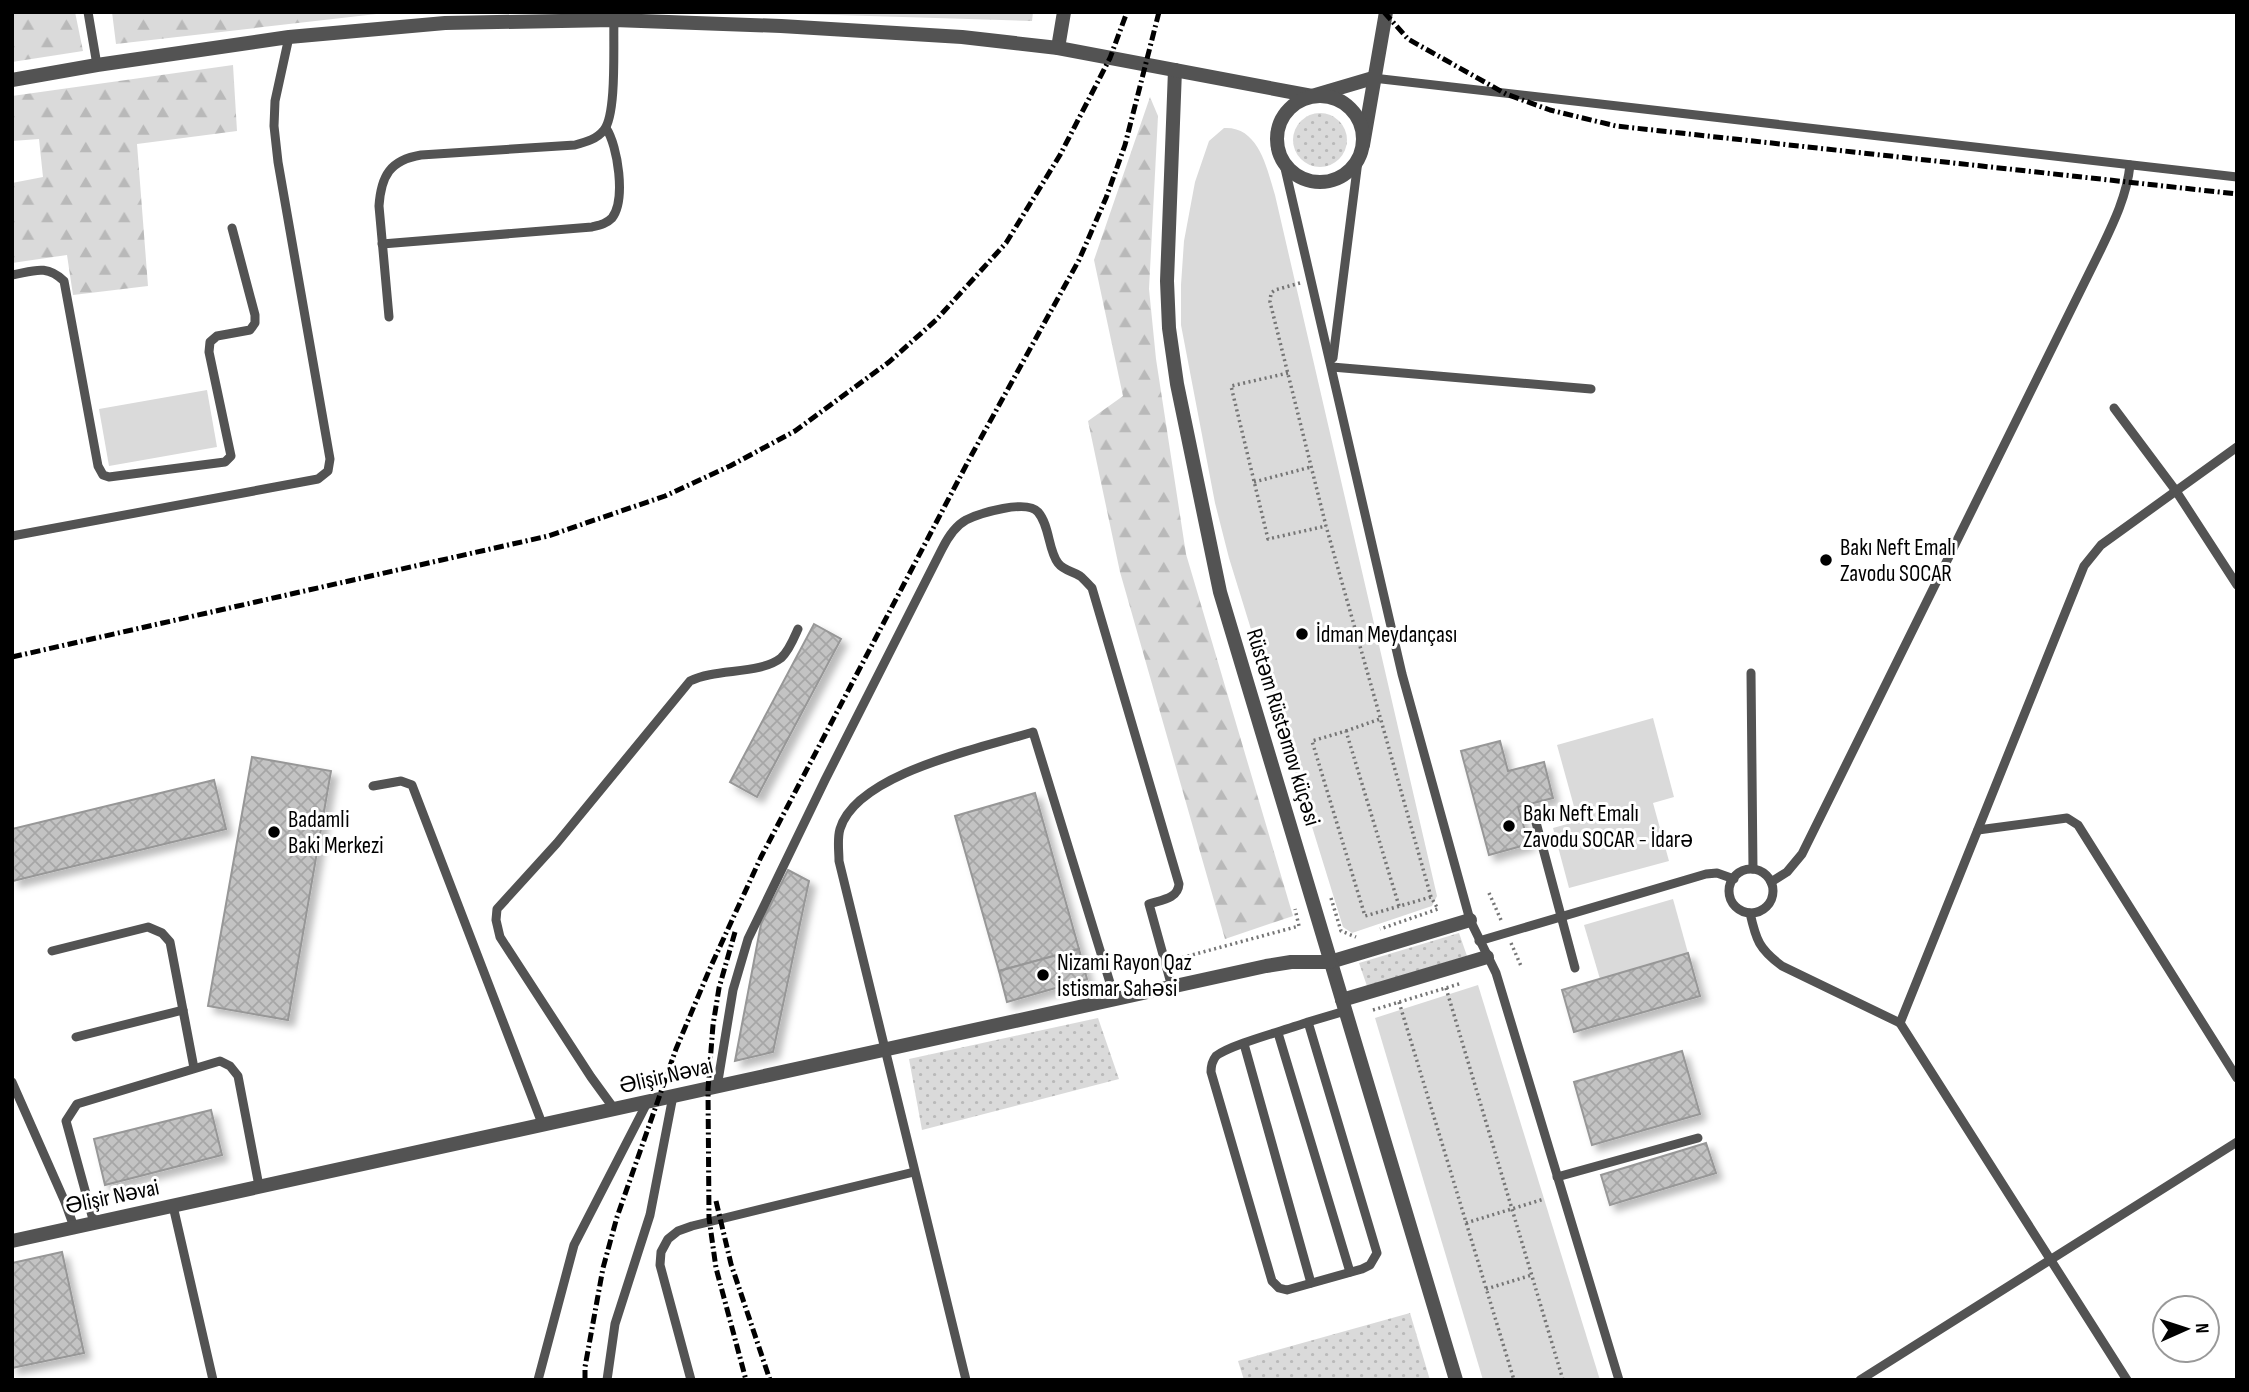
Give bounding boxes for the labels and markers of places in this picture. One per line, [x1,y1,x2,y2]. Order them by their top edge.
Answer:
place label: Bakı Neft Emalı Zavodu SOCAR [1840,534,1956,588]
marker: Bakı Neft Emalı Zavodu SOCAR [1818,552,1834,568]
place label: İdman Meydançası [1316,621,1457,649]
marker: İdman Meydançası [1294,626,1310,642]
place label: Bakı Neft Emalı Zavodu SOCAR - İdarə [1523,800,1693,854]
place label: Badamli Baki Merkezi [288,806,384,860]
marker: Bakı Neft Emalı Zavodu SOCAR - İdarə [1501,818,1517,834]
marker: Badamli Baki Merkezi [266,824,282,840]
place label: Nizami Rayon Qaz İstismar Sahəsi [1057,949,1192,1003]
marker: Nizami Rayon Qaz İstismar Sahəsi [1035,967,1051,983]

